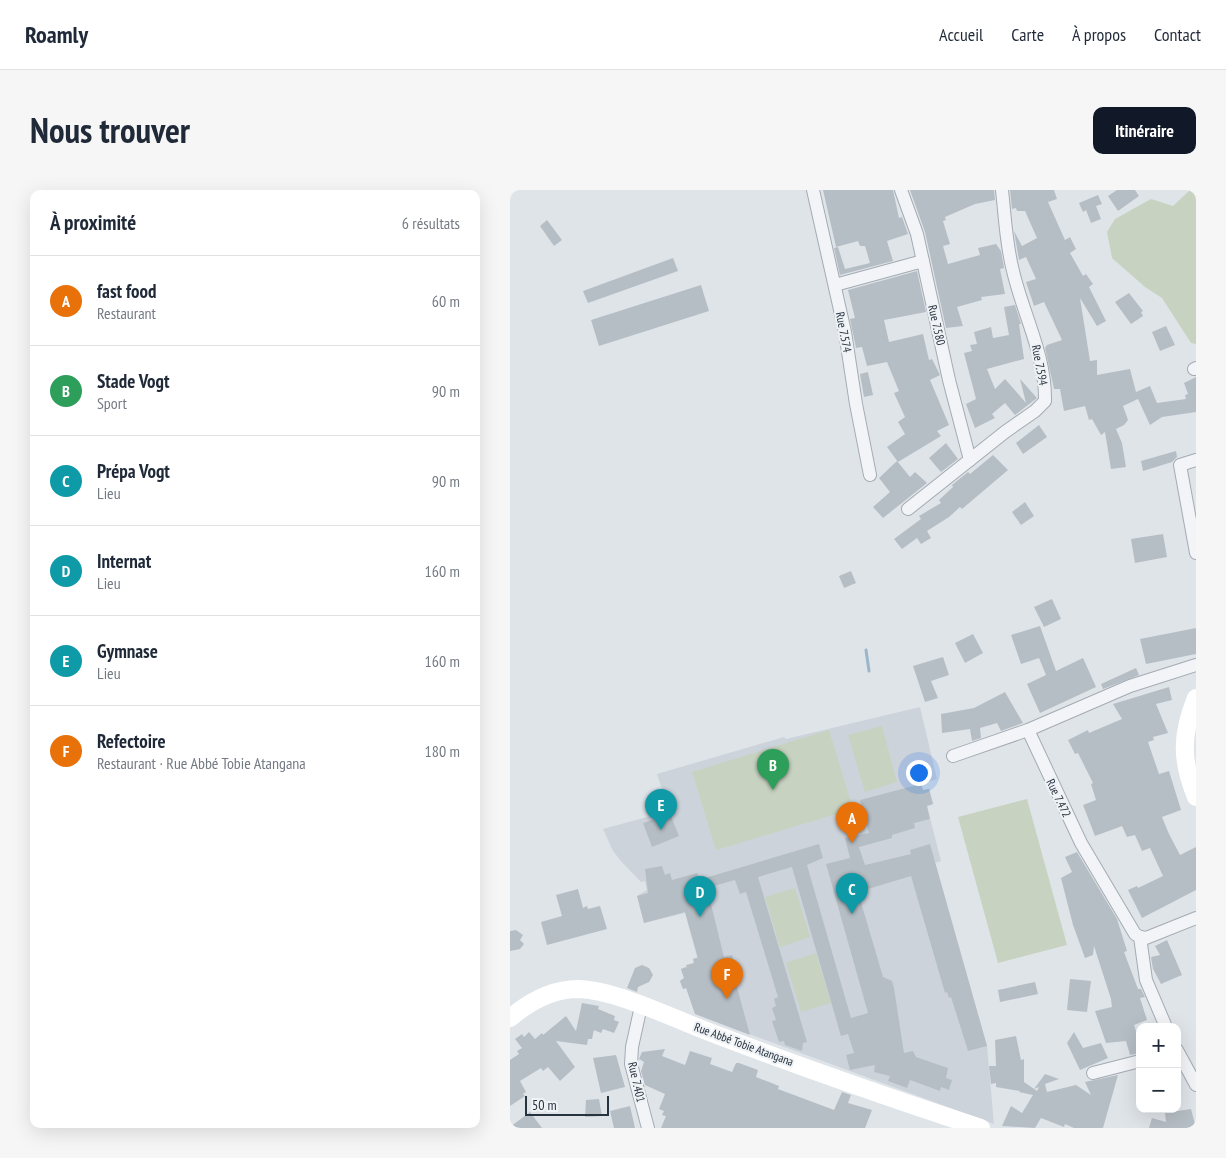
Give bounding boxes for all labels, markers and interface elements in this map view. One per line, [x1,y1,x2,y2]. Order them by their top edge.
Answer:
text: Roamly [25,19,88,50]
text: Accueil [939,23,983,46]
text: Carte [1011,23,1044,46]
text: À propos [1072,23,1126,46]
text: Contact [1154,23,1201,46]
text: Nous trouver [30,107,190,153]
button: Itinéraire [1093,107,1196,154]
text: À proximité [50,209,136,236]
text: 6 résultats [402,213,460,233]
text: fast food [97,279,156,303]
text: A [62,291,70,311]
text: 60 m [432,291,460,311]
text: Restaurant [97,303,156,323]
street label: Rue 7.580 [925,303,949,347]
street label: Rue 7.574 [833,310,855,354]
street label: Rue 7.594 [1029,343,1051,387]
text: Stade Vogt [97,369,170,393]
text: B [62,381,70,401]
text: 90 m [432,381,460,401]
text: Sport [97,393,127,413]
text: Prépa Vogt [97,459,170,483]
text: C [62,471,70,491]
text: 90 m [432,471,460,491]
text: Lieu [97,483,121,503]
text: Internat [97,549,151,573]
text: D [62,561,70,581]
text: 160 m [425,561,460,581]
text: Lieu [97,573,121,593]
text: Gymnase [97,639,158,663]
text: E [63,651,69,671]
text: 160 m [425,651,460,671]
text: Lieu [97,663,121,683]
text: Refectoire [97,729,166,753]
text: F [63,741,69,761]
text: 180 m [425,741,460,761]
pin: B [757,749,789,790]
text: Restaurant · Rue Abbé Tobie Atangana [97,753,306,773]
your location [906,760,932,786]
street label: Rue 7.472 [1043,776,1075,820]
pin: E [645,789,677,830]
pin: A [836,802,868,843]
pin: C [836,873,868,914]
pin: D [684,876,716,917]
pin: F [711,958,743,999]
street label: Rue Abbé Tobie Atangana [692,1019,796,1069]
map controls [1136,1023,1181,1113]
button: + [1136,1023,1181,1068]
street label: Rue 7.401 [625,1060,649,1104]
button: − [1136,1068,1181,1113]
scale bar [525,1093,609,1116]
text: 50 m [532,1096,557,1114]

